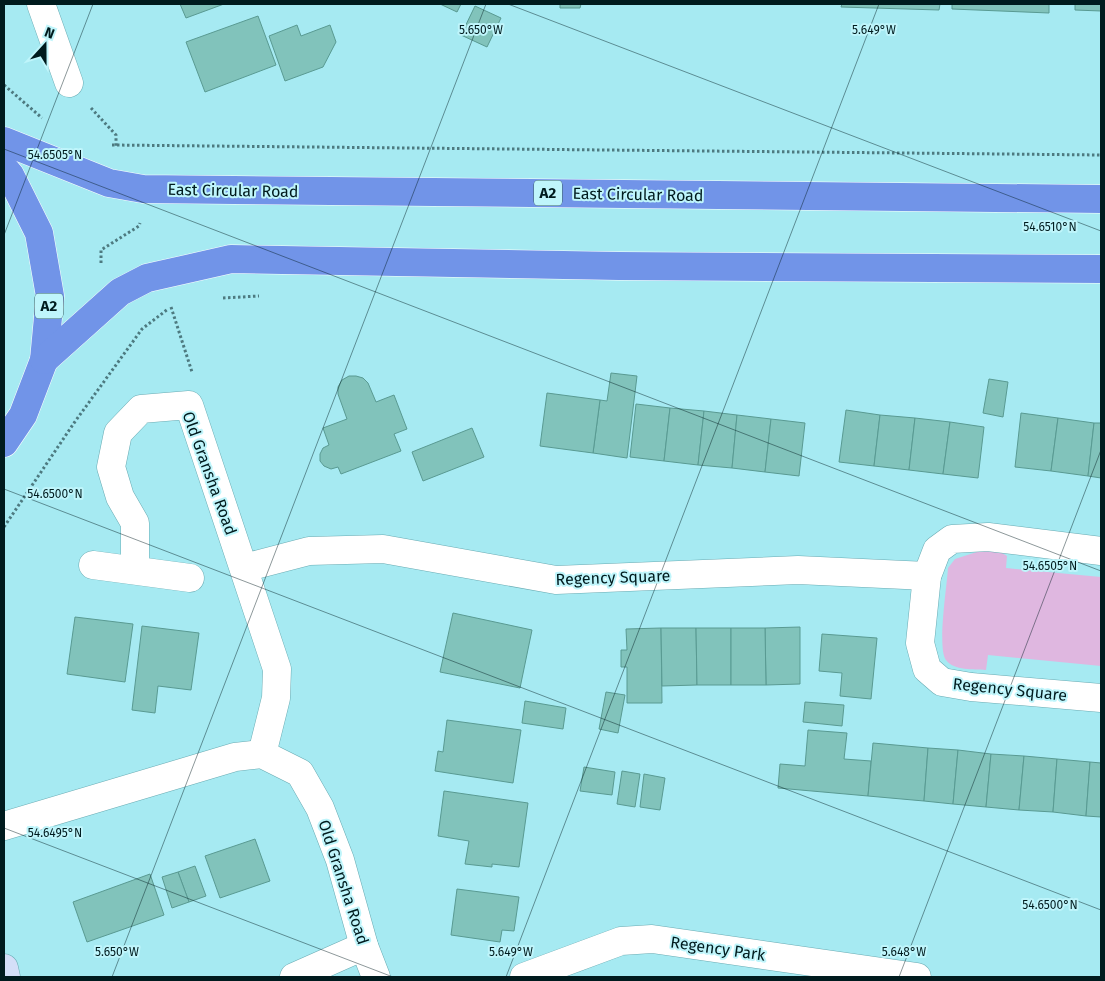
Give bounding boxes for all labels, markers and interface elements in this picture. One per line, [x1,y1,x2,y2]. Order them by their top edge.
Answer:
north arrow [20,20,70,70]
text: 5.650°W [459,23,503,37]
text: 5.649°W [852,23,896,37]
text: N [42,24,57,43]
text: 54.6505°N [28,148,82,162]
street label: East Circular Road [167,180,299,201]
road number: A2 [534,180,562,206]
street label: East Circular Road [572,184,704,205]
text: 54.6510°N [1023,220,1077,234]
road number: A2 [35,294,63,318]
street label: Old Gransha Road [178,409,241,537]
text: 54.6500°N [27,487,83,501]
text: 54.6505°N [1023,559,1077,573]
street label: Regency Square [555,566,671,589]
street label: Regency Square [952,674,1068,705]
street label: Old Gransha Road [314,817,373,947]
text: 54.6495°N [28,826,82,840]
text: 54.6500°N [1022,898,1078,912]
street label: Regency Park [669,932,767,965]
text: 5.650°W [95,945,139,959]
text: 5.649°W [489,945,533,959]
text: 5.648°W [882,945,926,959]

